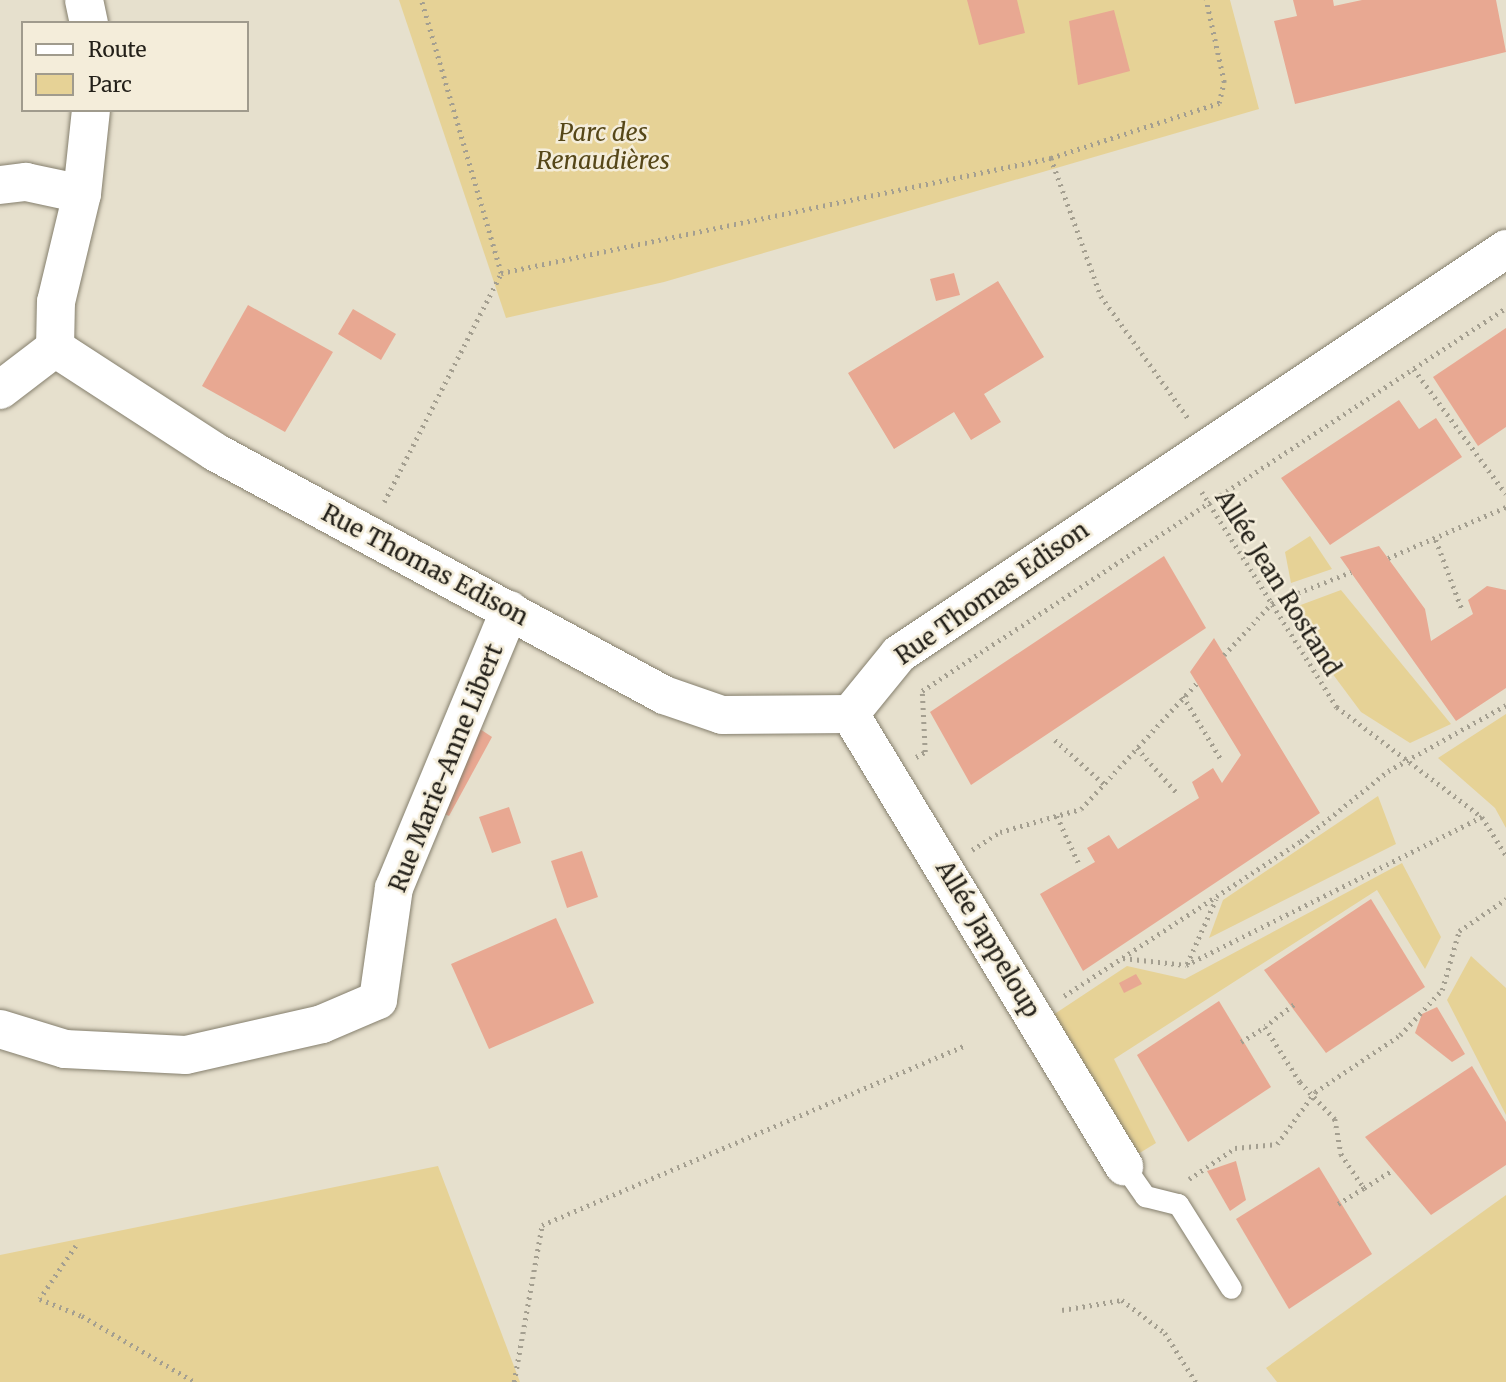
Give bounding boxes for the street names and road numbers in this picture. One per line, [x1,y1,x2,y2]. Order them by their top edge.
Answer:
street label: Allée Jean Rostand [1209,485,1347,681]
street label: Rue Thomas Edison [317,498,533,632]
street label: Rue Thomas Edison [890,515,1094,671]
street label: Rue Marie-Anne Libert [383,640,509,896]
street label: Allée Jappeloup [930,855,1046,1023]

